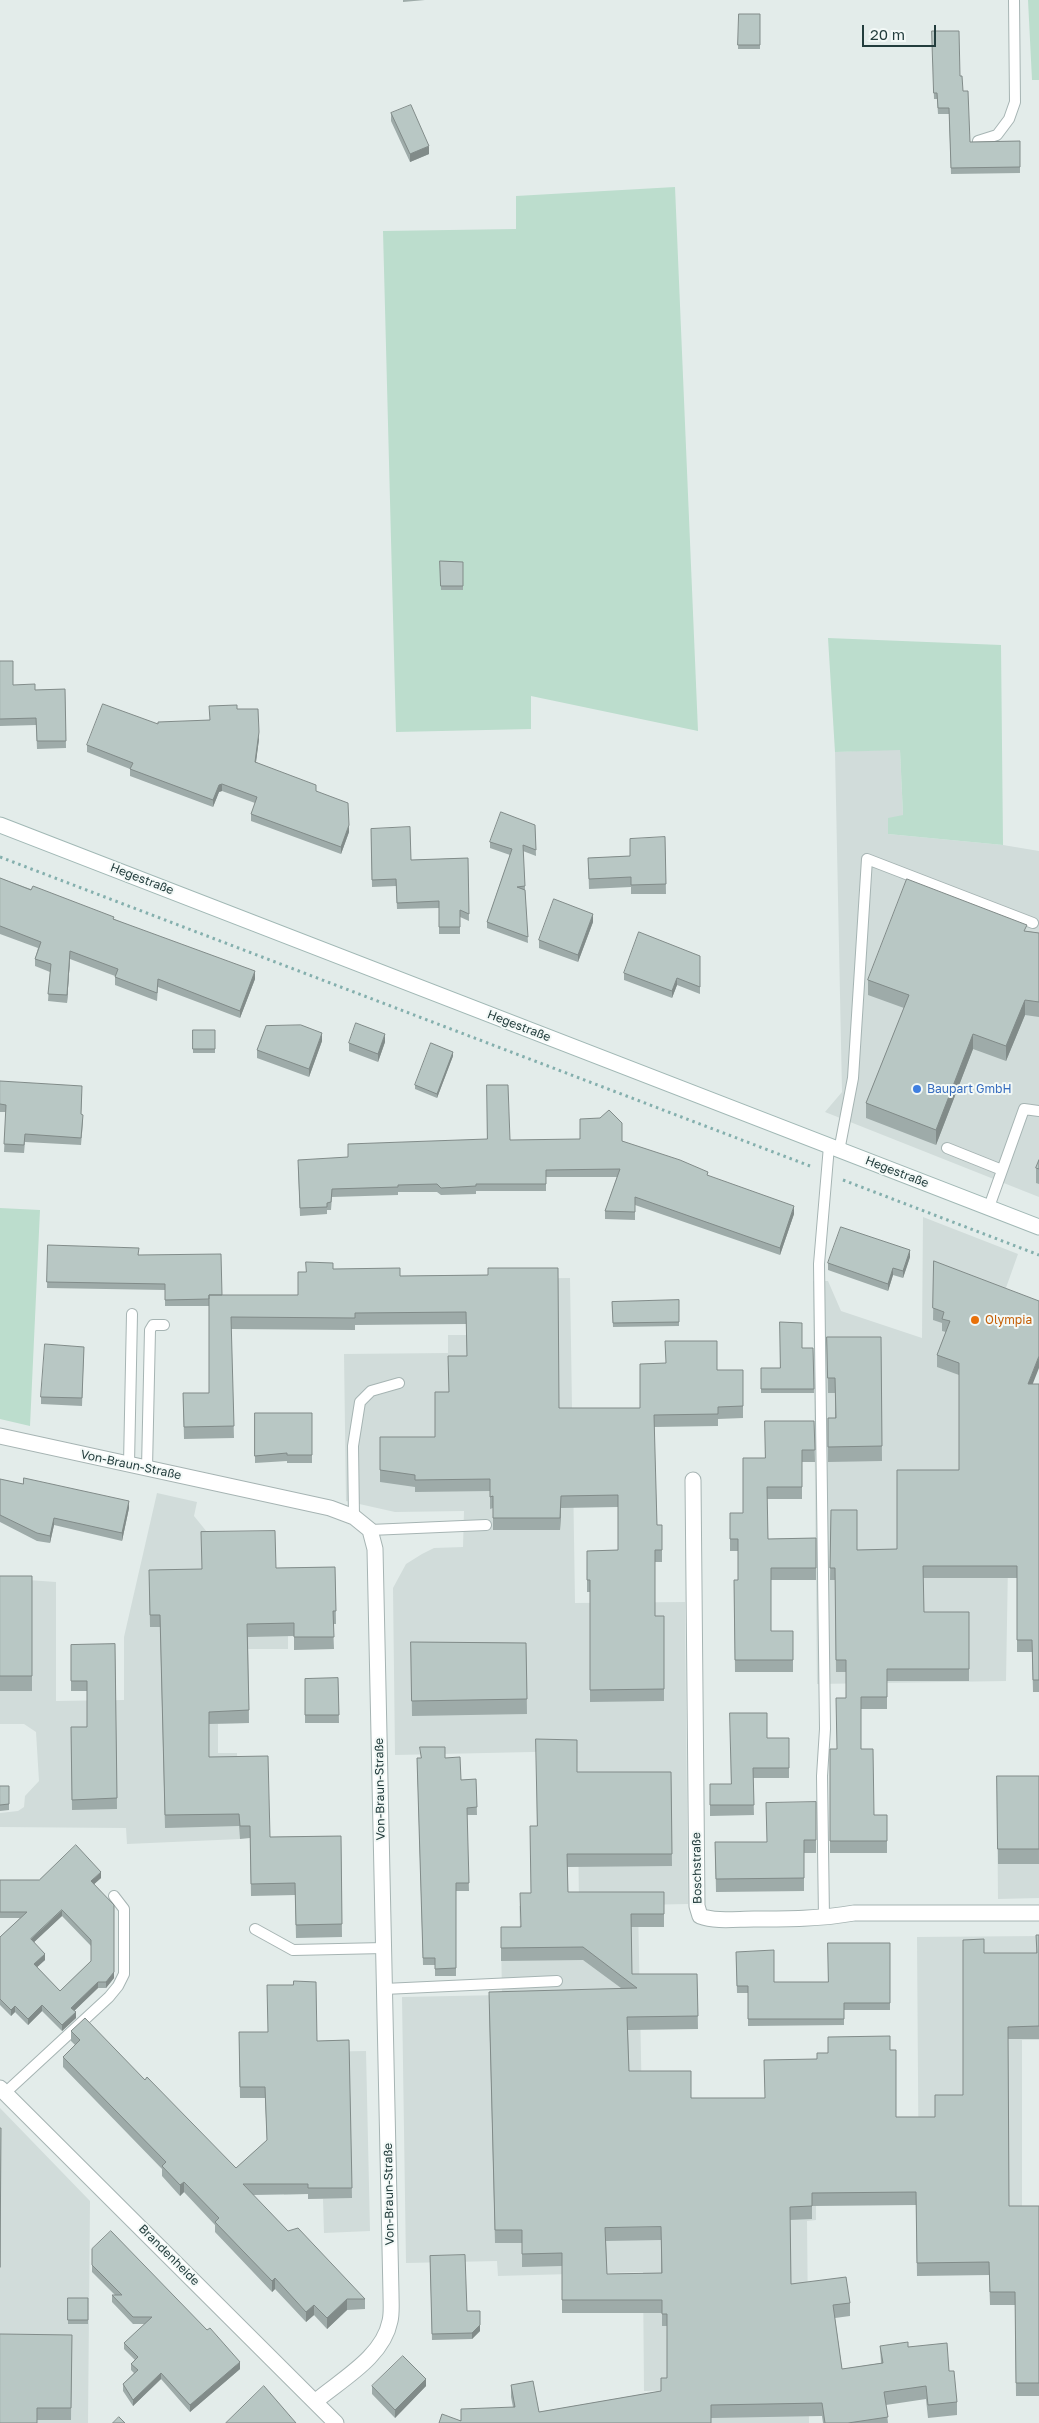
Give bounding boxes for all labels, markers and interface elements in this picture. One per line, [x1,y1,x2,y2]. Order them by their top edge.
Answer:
scale bar [864,15,938,47]
text: 20 m [870,25,905,43]
street label: Hegestraße [108,860,176,898]
street label: Hegestraße [485,1007,553,1045]
place label: Baupart GmbH [927,1082,1012,1096]
marker: Baupart GmbH [911,1083,923,1095]
street label: Hegestraße [863,1153,931,1191]
place label: Olympia [985,1313,1032,1327]
marker: Olympia [969,1314,981,1326]
street label: Von-Braun-Straße [79,1447,183,1483]
street label: Von-Braun-Straße [372,1738,388,1840]
street label: Boschstraße [689,1832,705,1904]
street label: Von-Braun-Straße [381,2143,397,2245]
street label: Brandenheide [135,2221,203,2289]

